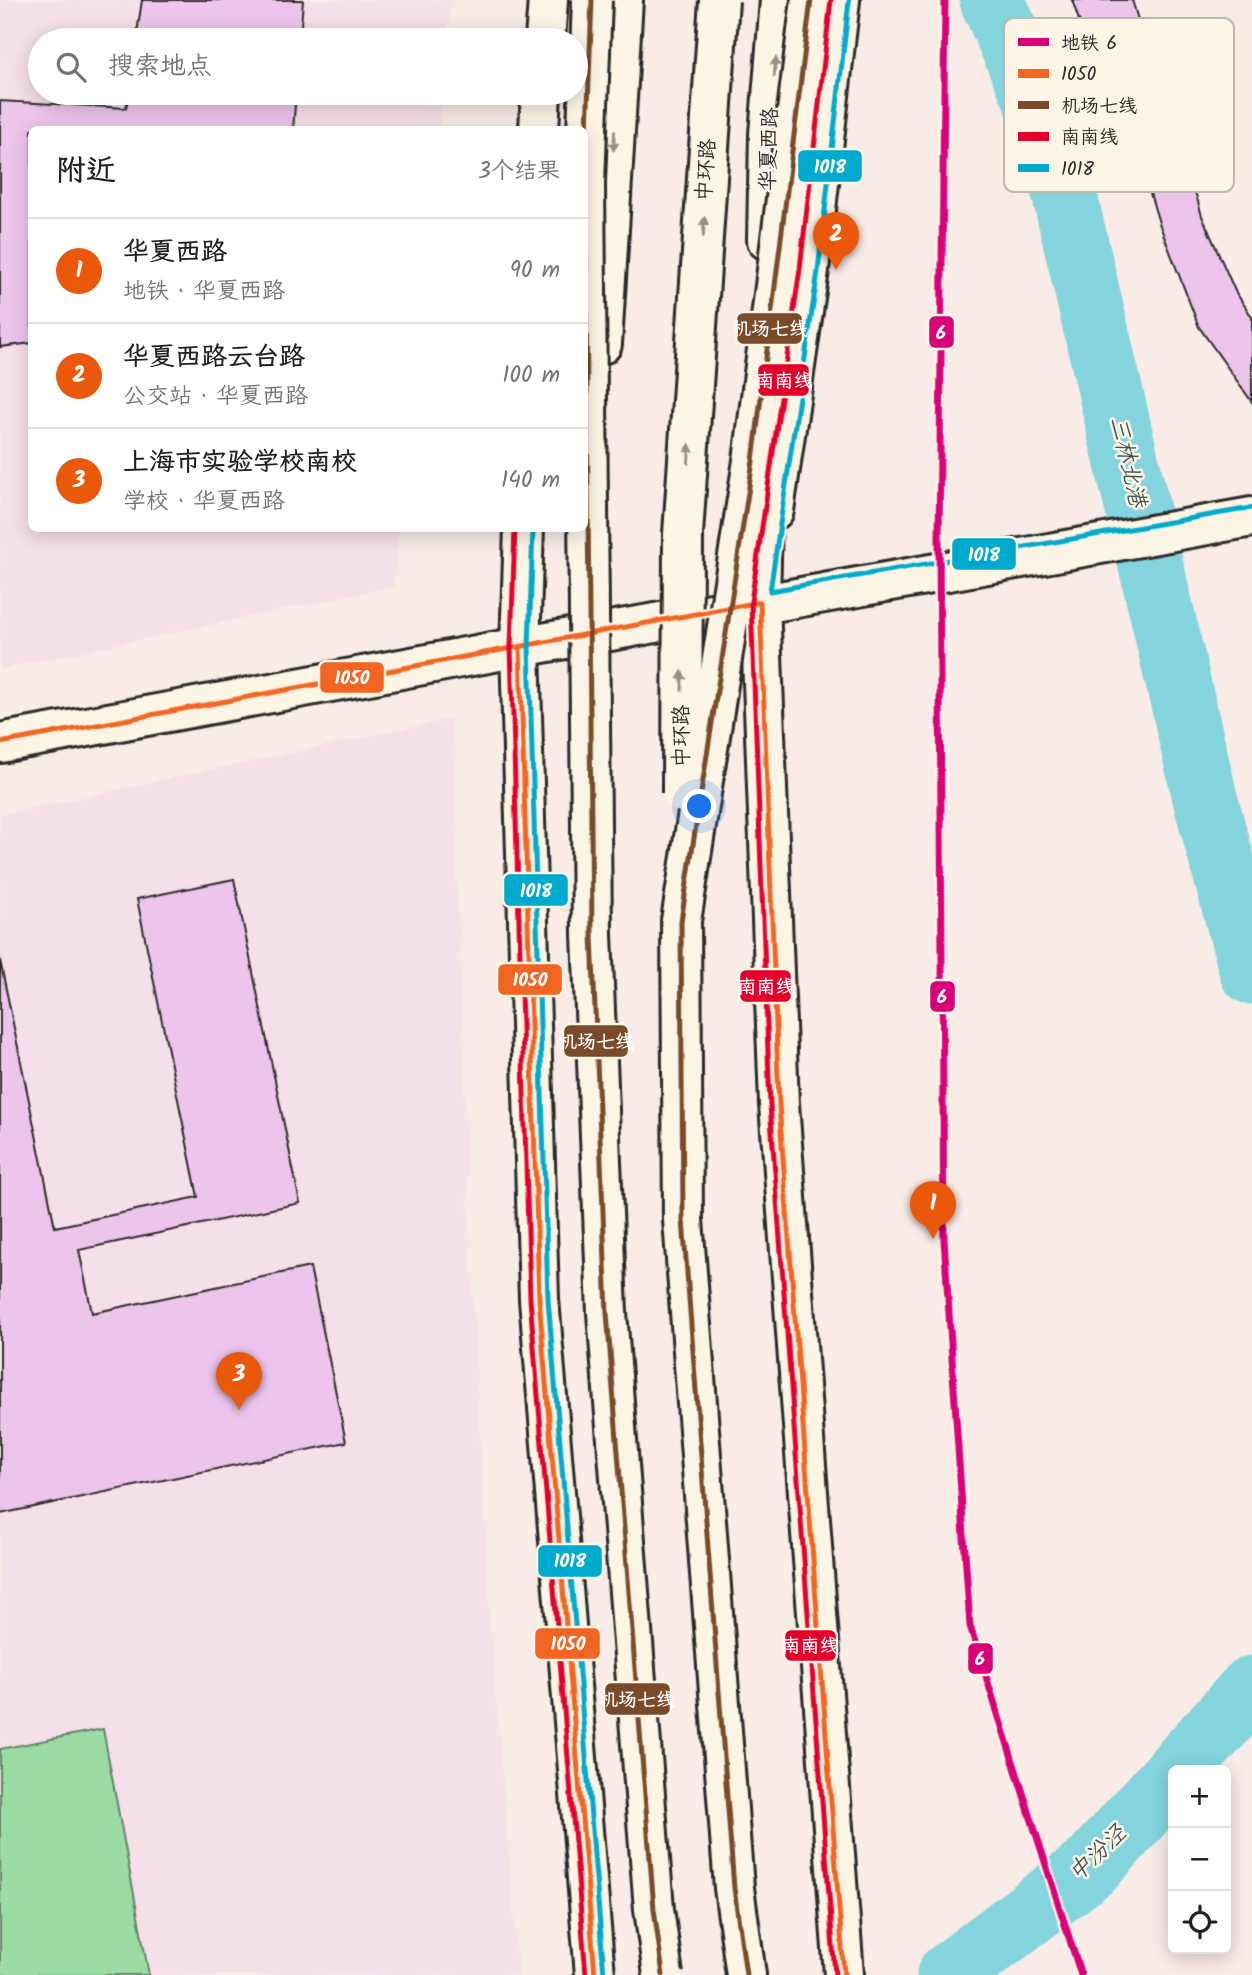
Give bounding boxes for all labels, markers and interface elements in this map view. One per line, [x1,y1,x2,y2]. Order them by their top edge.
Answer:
legend [1004,18,1234,192]
search box [28,28,588,105]
text: 地铁 6 [1061,29,1117,59]
text: 搜索地点 [108,46,212,88]
icon: search [52,48,90,86]
one-way arrow [770,56,781,78]
text: 1050 [1061,60,1096,90]
text: 机场七线 [1061,92,1137,122]
street label: 华夏西路 [752,106,788,192]
text: 南南线 [1061,123,1118,153]
one-way arrow [609,131,620,153]
street label: 中环路 [688,137,726,203]
text: 附近 [56,148,116,196]
line badge: 1018 [797,149,863,183]
text: 1018 [814,153,847,183]
text: 3个结果 [478,154,560,190]
text: 1018 [1061,155,1094,185]
pin: 2 [813,212,859,270]
one-way arrow [698,216,709,238]
text: 华夏西路 [123,232,227,274]
text: 1 [76,253,82,289]
text: 90 m [510,253,560,289]
text: 地铁 · 华夏西路 [123,274,285,310]
line badge: 机场七线 [736,312,803,345]
text: 机场七线 [732,315,808,345]
line badge: 6 [928,315,955,349]
text: 6 [936,319,946,349]
text: 华夏西路云台路 [123,337,305,379]
text: 2 [72,358,86,394]
text: 100 m [502,358,560,394]
line badge: 南南线 [757,363,810,397]
text: 南南线 [755,367,813,397]
text: 公交站 · 华夏西路 [123,379,308,415]
water label: 三林北港 [1099,413,1155,513]
text: 上海市实验学校南校 [123,442,357,484]
one-way arrow [683,443,694,465]
text: 3 [73,463,85,499]
text: 140 m [501,463,560,499]
text: 学校 · 华夏西路 [123,484,285,520]
line badge: 1018 [951,537,1017,571]
text: 1018 [968,541,1001,571]
line badge: 1050 [319,661,385,694]
text: 1050 [335,664,370,694]
one-way arrow [677,670,688,692]
street label: 中环路 [666,705,699,768]
your location [682,789,716,823]
line badge: 1018 [503,873,569,907]
text: 1018 [520,877,553,907]
line badge: 1050 [497,963,563,996]
text: 1050 [513,966,548,996]
line badge: 南南线 [739,969,792,1003]
text: 南南线 [737,973,795,1003]
line badge: 6 [929,980,956,1013]
text: 6 [937,983,947,1013]
line badge: 机场七线 [563,1024,629,1058]
text: 机场七线 [558,1028,634,1058]
pin: 1 [910,1181,956,1239]
pin: 3 [216,1352,262,1410]
line badge: 1018 [537,1544,603,1578]
text: 1018 [554,1547,587,1577]
line badge: 1050 [534,1627,601,1660]
line badge: 南南线 [784,1629,837,1662]
text: 1050 [551,1630,586,1660]
text: 南南线 [781,1632,839,1662]
line badge: 6 [967,1642,994,1675]
text: 6 [975,1645,985,1675]
line badge: 机场七线 [604,1682,671,1716]
text: 机场七线 [599,1686,675,1716]
map controls [1168,1765,1231,1954]
button: + [1168,1765,1231,1828]
water label: 中汾泾 [1061,1816,1136,1891]
button: − [1168,1828,1231,1891]
button: locate [1168,1891,1231,1954]

